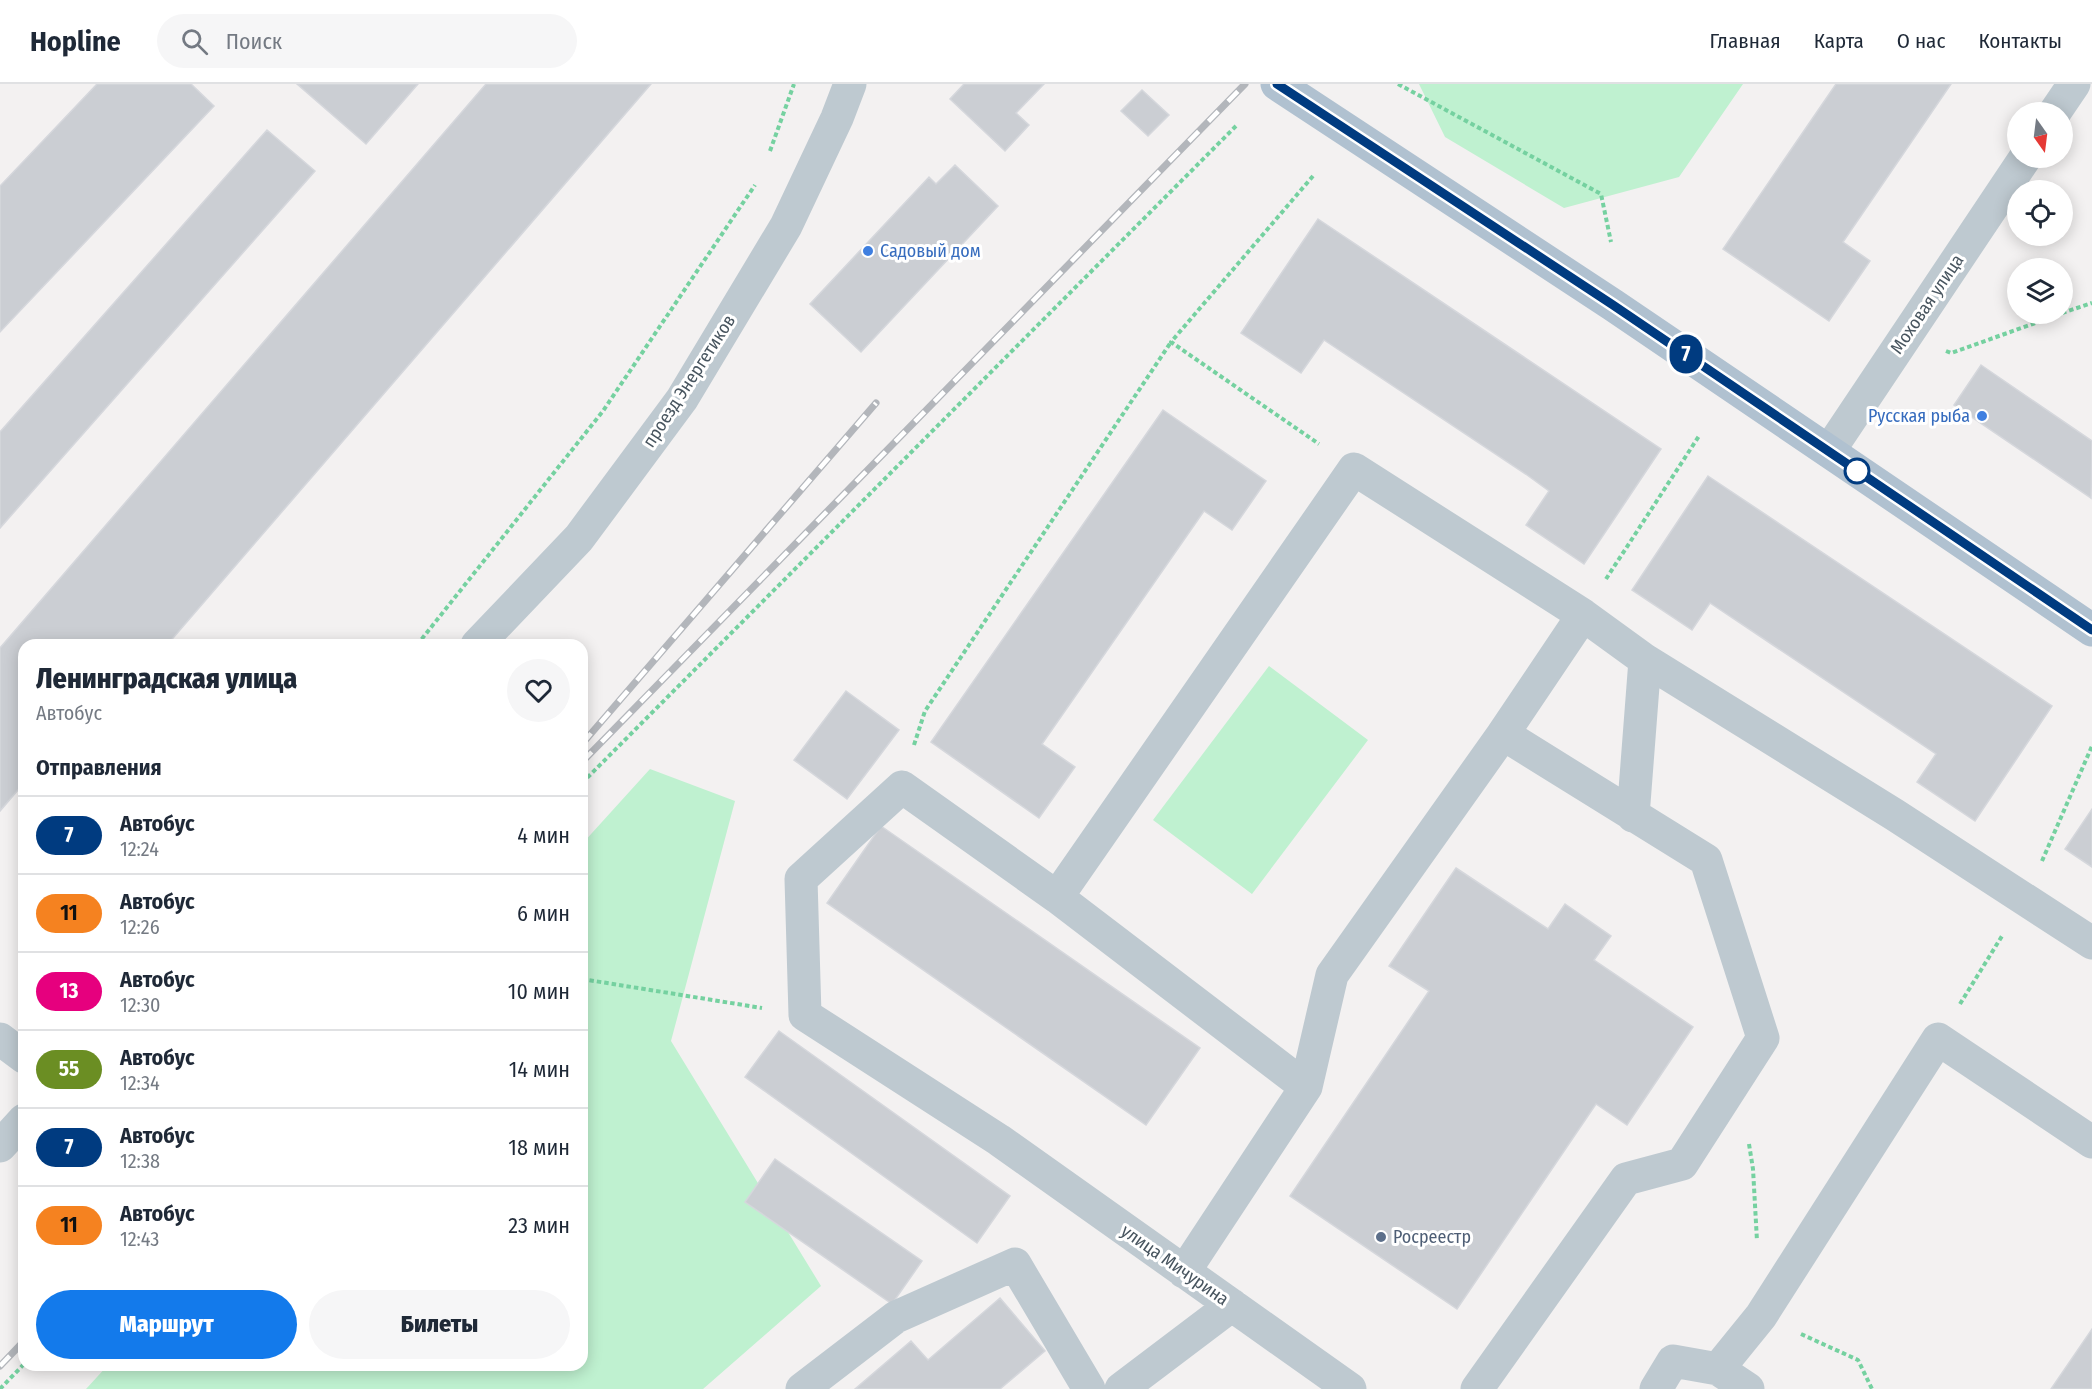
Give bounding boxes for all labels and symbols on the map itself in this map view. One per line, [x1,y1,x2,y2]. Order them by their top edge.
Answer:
north arrow [2007,102,2073,168]
place label: Садовый дом [880,240,981,262]
marker: Садовый дом [861,244,875,258]
street label: Моховая улица [1886,250,1968,358]
street label: проезд Энергетиков [638,311,740,451]
line badge: 7 [1666,334,1706,374]
place label: Русская рыба [1868,405,1970,427]
marker: Русская рыба [1975,409,1989,423]
unlabelled marker [1844,458,1870,484]
street label: улица Мичурина [1117,1220,1233,1310]
place label: Росреестр [1393,1226,1471,1248]
marker: Росреестр [1374,1230,1388,1244]

